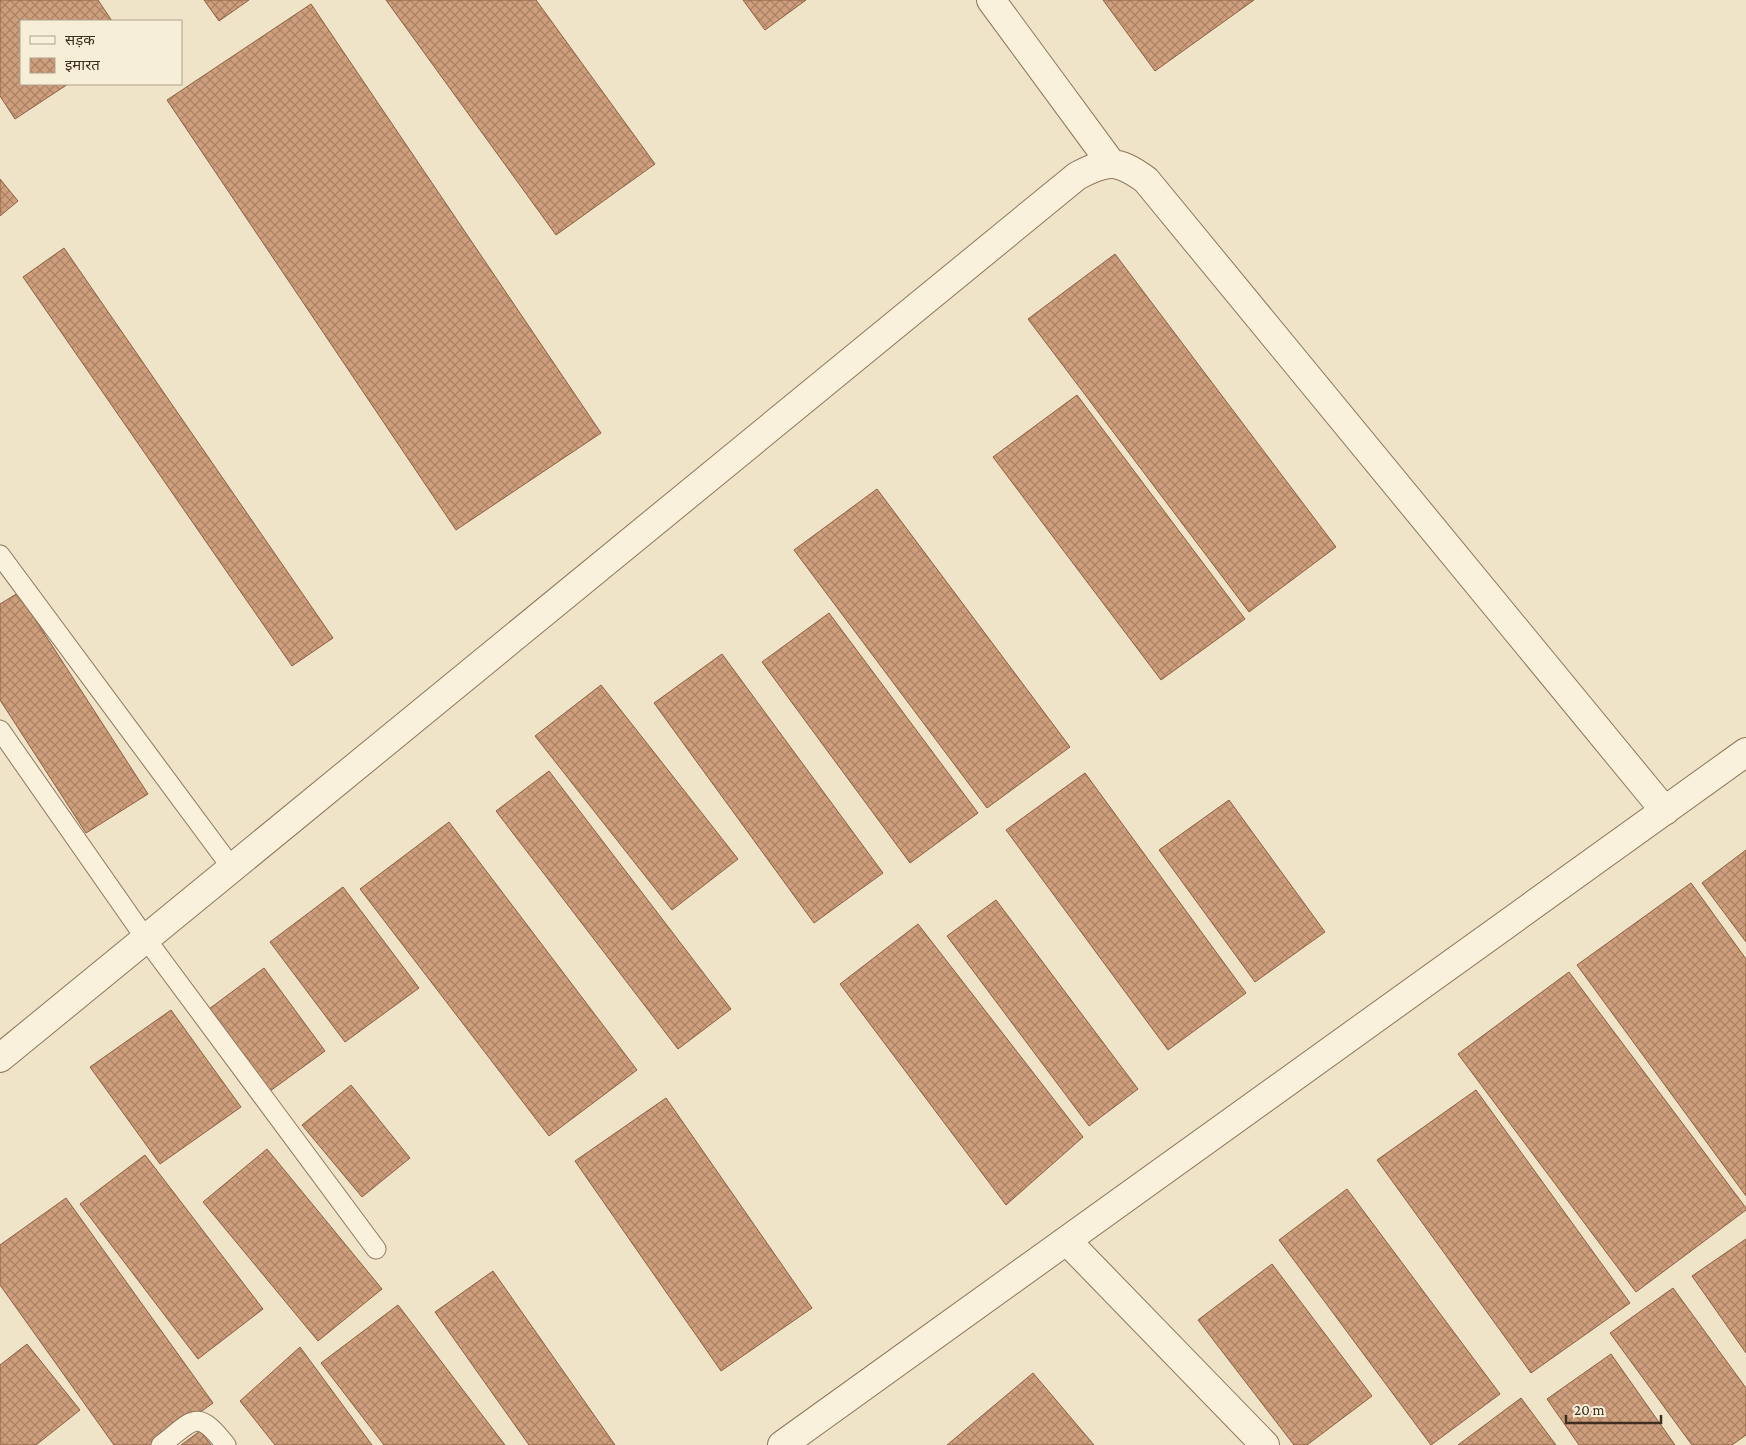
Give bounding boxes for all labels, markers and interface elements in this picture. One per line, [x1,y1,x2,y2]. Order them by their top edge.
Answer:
legend [20,20,182,85]
text: सड़क [65,32,95,48]
text: इमारत [65,57,100,73]
scale bar [1566,1392,1661,1424]
text: 20 m [1574,1402,1605,1418]

